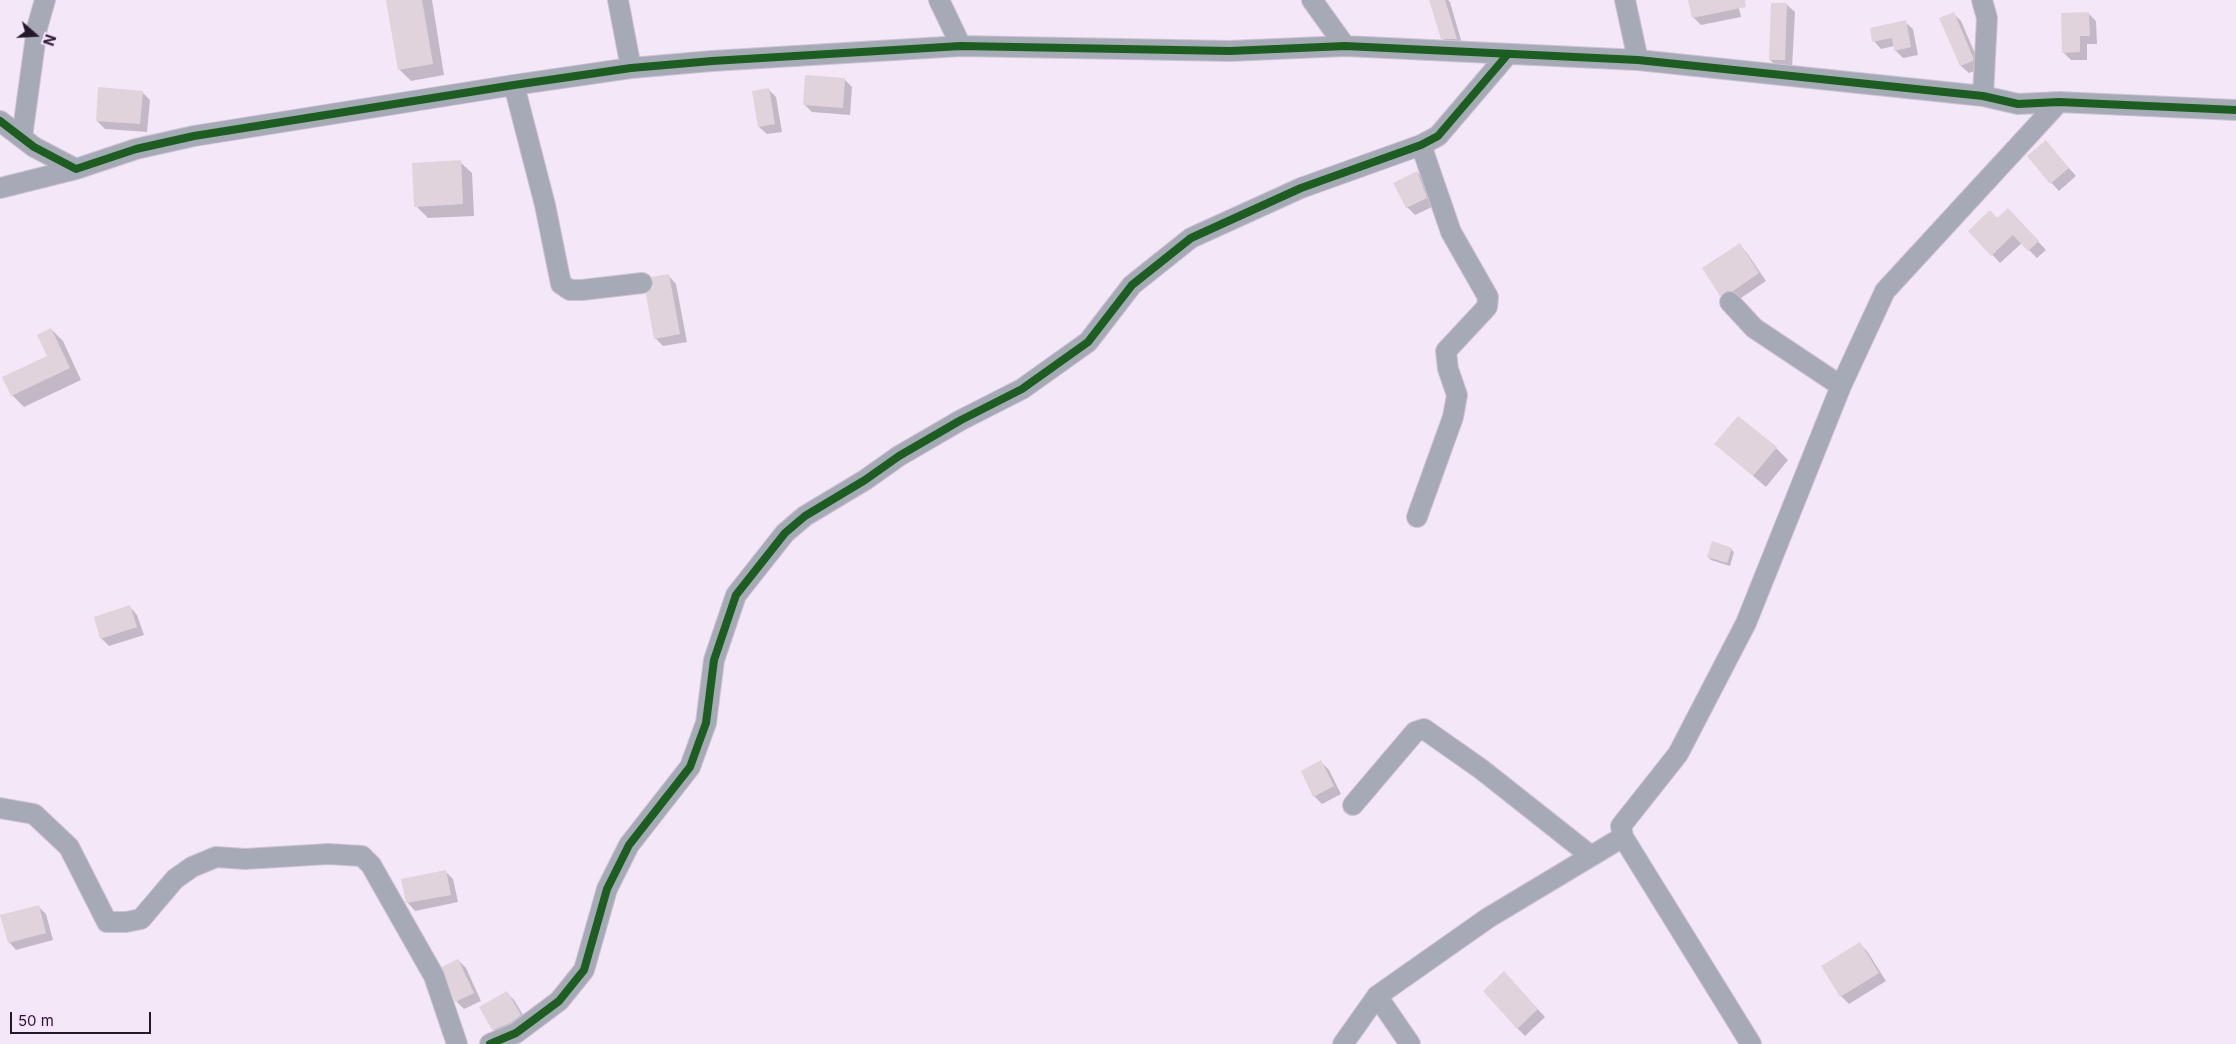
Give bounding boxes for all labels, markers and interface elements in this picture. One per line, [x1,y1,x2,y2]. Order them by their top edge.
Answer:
north arrow [10,10,60,60]
text: N [40,32,59,48]
scale bar [12,1002,154,1034]
text: 50 m [18,1011,54,1030]

